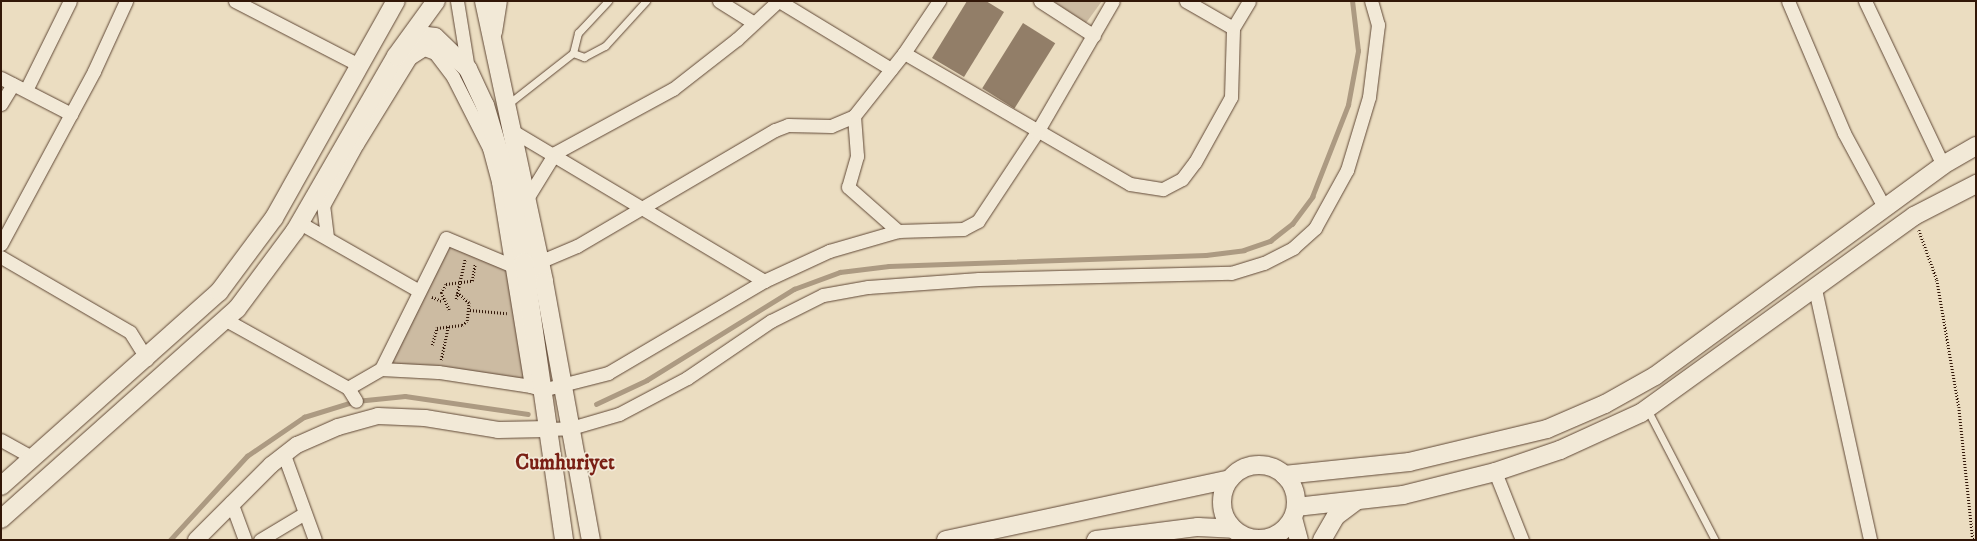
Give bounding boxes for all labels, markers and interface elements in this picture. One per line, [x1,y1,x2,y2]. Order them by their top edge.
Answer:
district label: Cumhuriyet [515,450,615,476]

